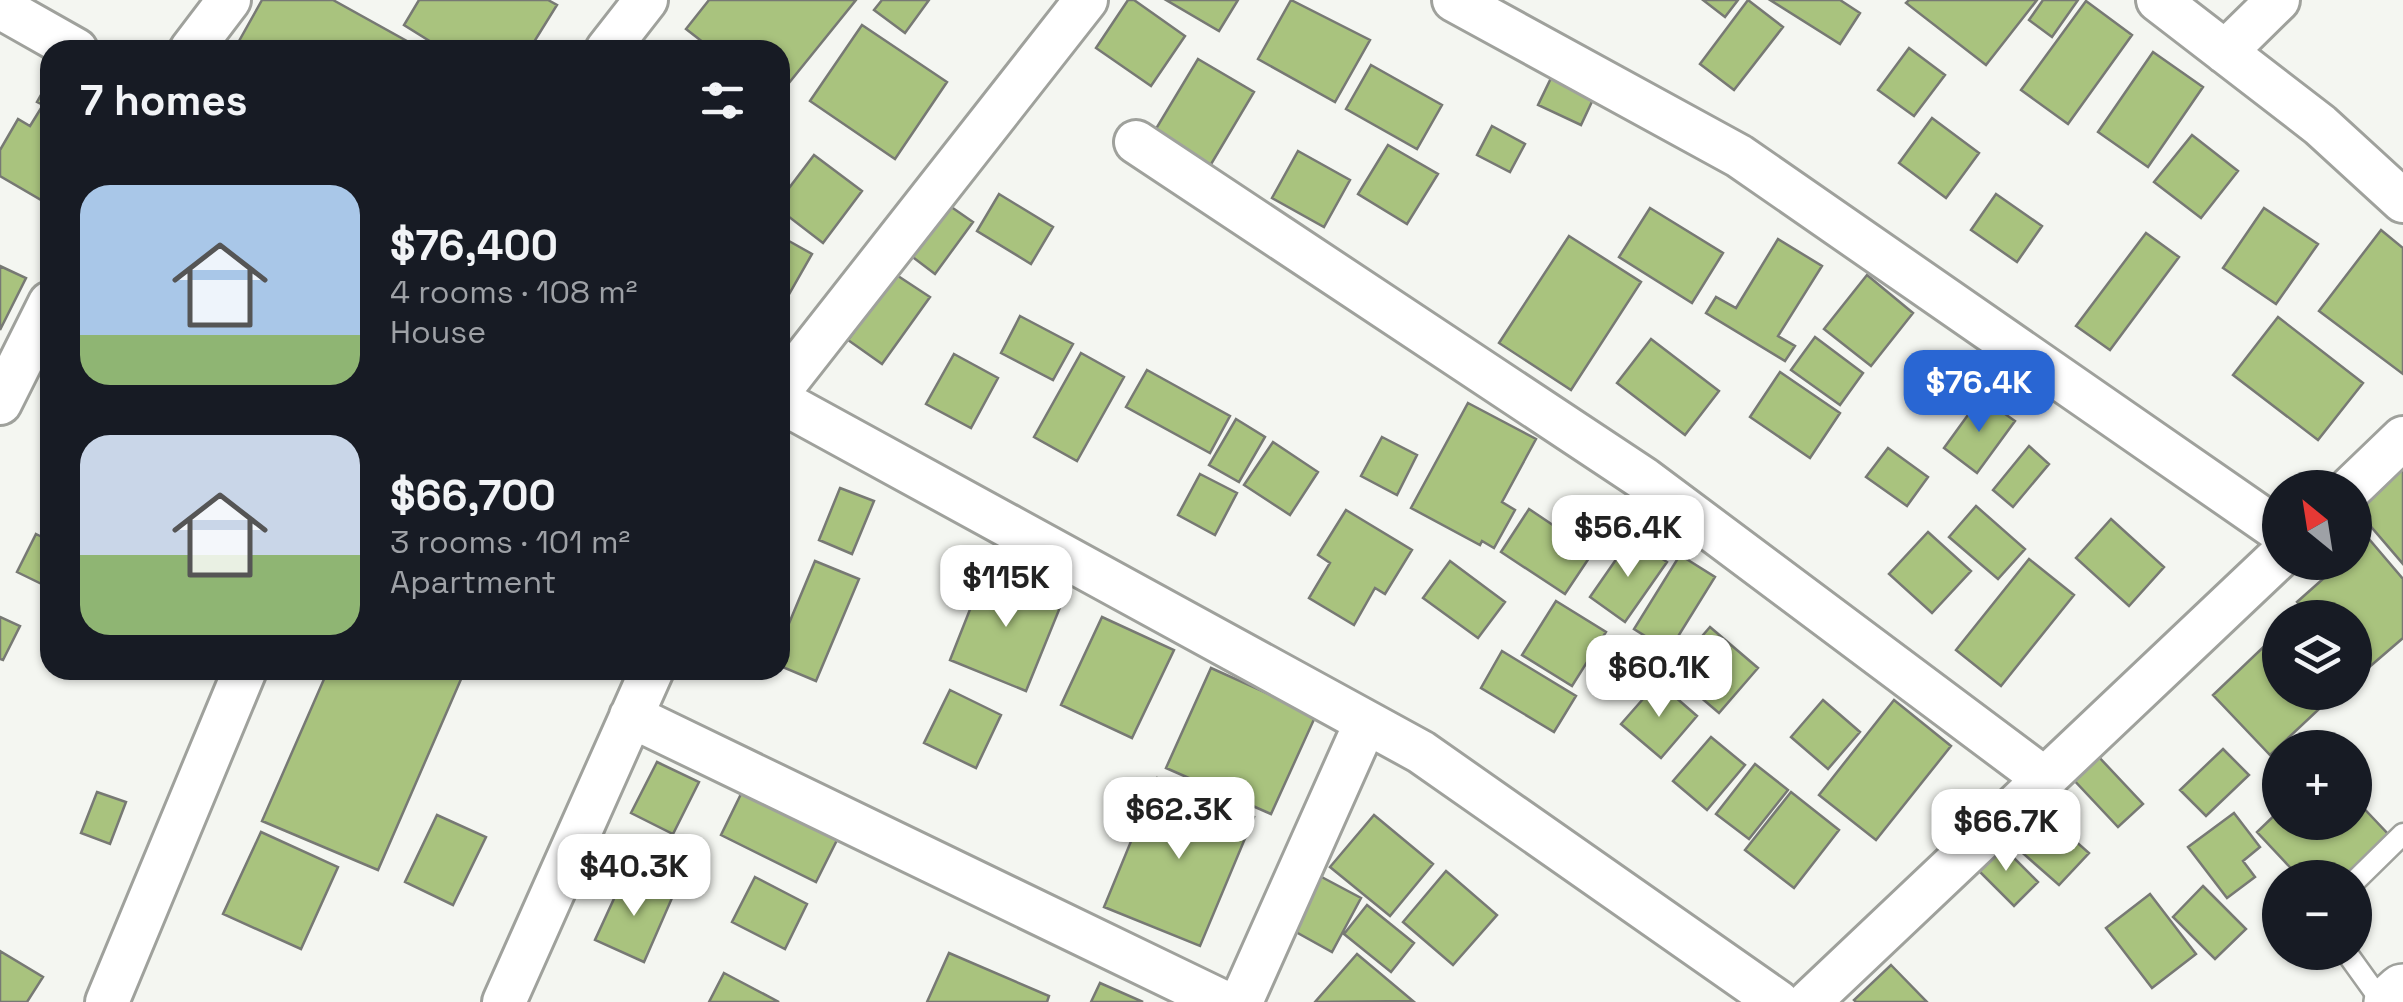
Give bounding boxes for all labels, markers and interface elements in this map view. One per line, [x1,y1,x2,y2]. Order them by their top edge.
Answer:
icon: filters [695,73,750,128]
text: 7 homes [80,74,248,127]
text: $76,400 [390,219,558,272]
icon: home [160,225,280,345]
text: 4 rooms · 108 m² [390,272,637,312]
text: House [390,312,486,352]
pin: $76.4K [1898,350,2060,435]
text: $76.4K [1926,362,2032,402]
text: $66,700 [390,469,556,522]
north arrow [2262,470,2372,580]
map controls [2262,470,2372,970]
icon: home [160,475,280,595]
pin: $56.4K [1547,495,1709,580]
text: $56.4K [1574,507,1682,547]
text: 3 rooms · 101 m² [390,522,630,562]
pin: $115K [936,545,1076,630]
text: $115K [962,557,1050,597]
text: Apartment [390,562,556,602]
button: layers [2262,600,2372,710]
pin: $60.1K [1578,635,1740,720]
text: $60.1K [1608,647,1710,687]
button: + [2262,730,2372,840]
pin: $62.3K [1098,777,1260,862]
text: $62.3K [1125,789,1233,829]
pin: $66.7K [1925,789,2087,874]
text: $66.7K [1953,801,2059,841]
pin: $40.3K [553,834,715,919]
text: $40.3K [579,846,689,886]
button: − [2262,860,2372,970]

